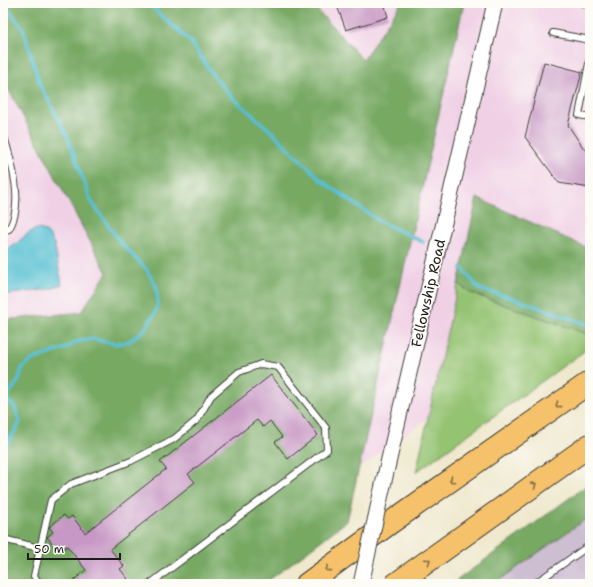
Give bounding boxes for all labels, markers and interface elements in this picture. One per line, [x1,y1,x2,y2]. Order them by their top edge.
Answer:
street label: Fellowship Road [407,237,449,349]
one-way arrow [556,400,563,407]
one-way arrow [449,475,456,483]
one-way arrow [529,483,536,490]
scale bar [28,535,120,561]
text: 50 m [34,541,64,557]
one-way arrow [424,558,431,566]
one-way arrow [325,564,332,571]

